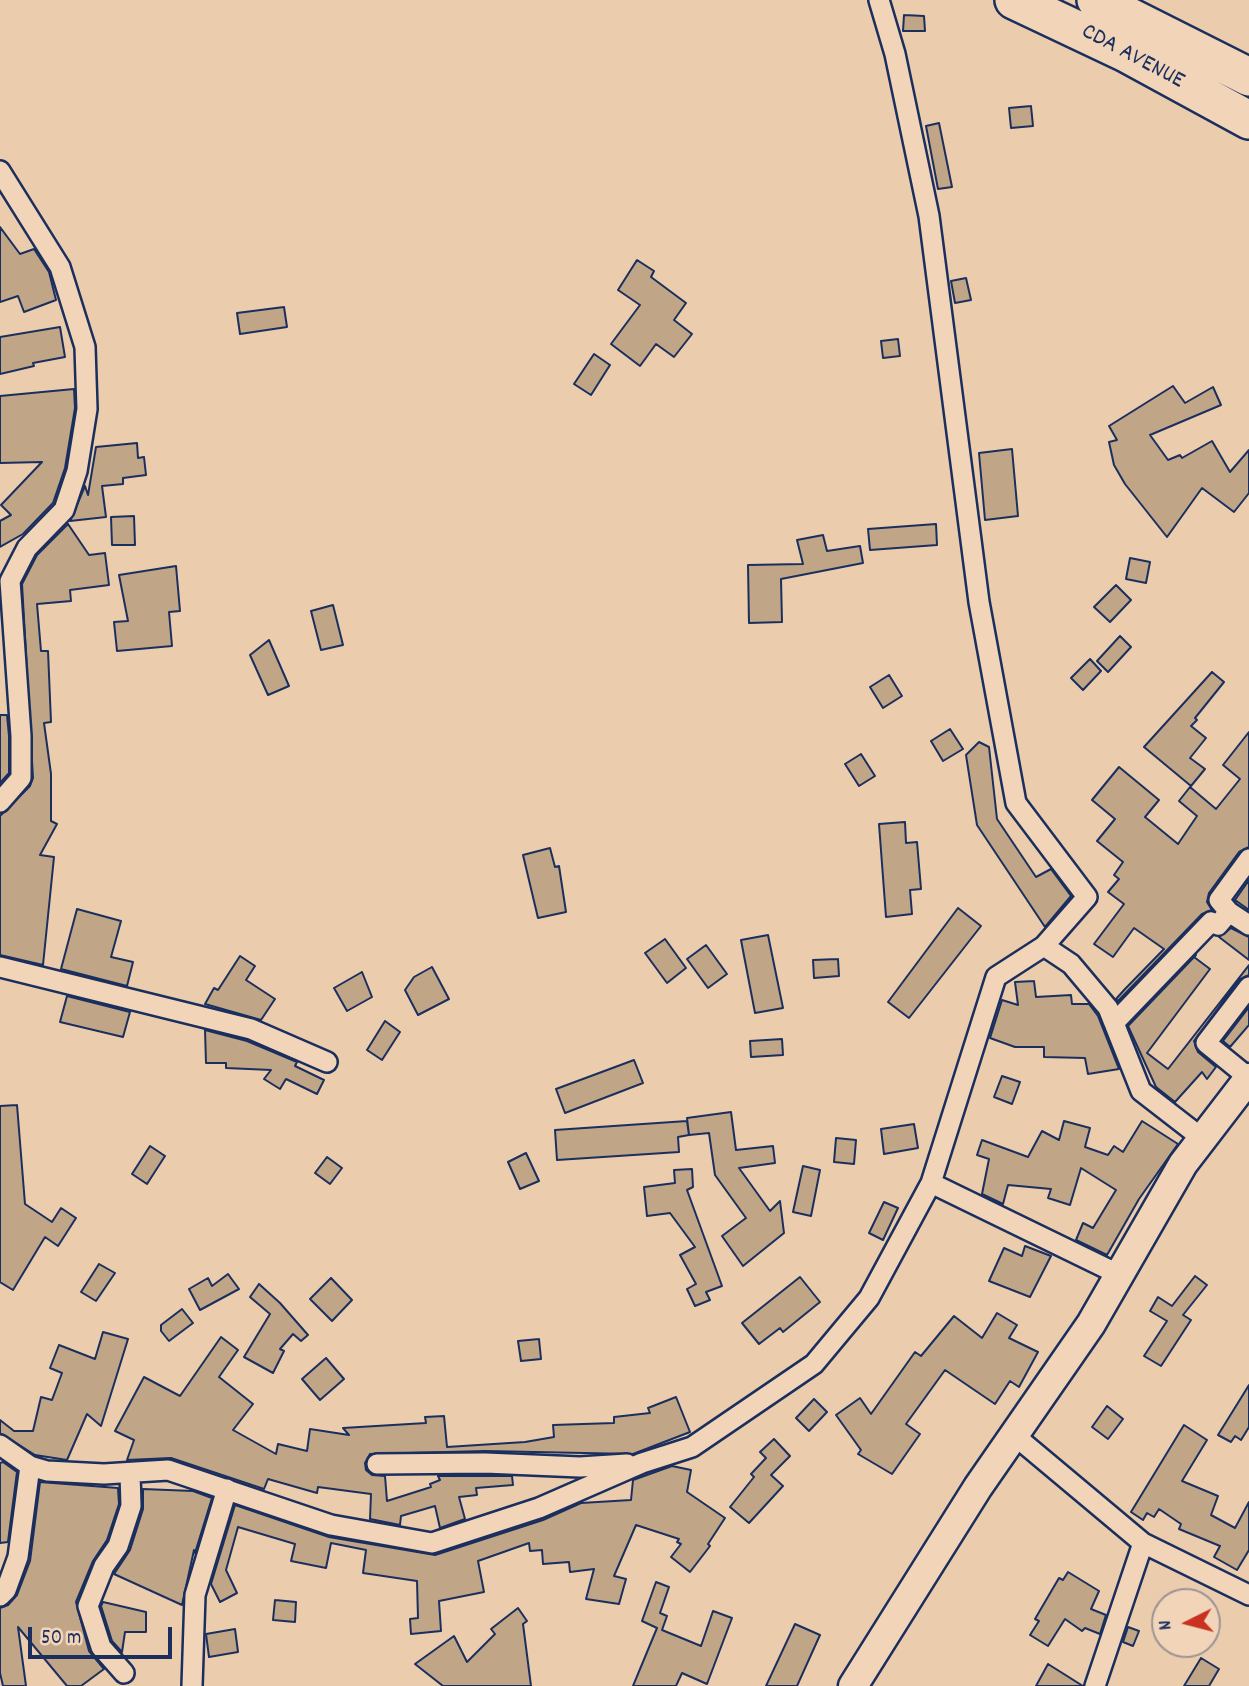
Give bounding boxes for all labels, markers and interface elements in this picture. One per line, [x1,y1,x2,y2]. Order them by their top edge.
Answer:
street label: CDA AVENUE [1075,19,1189,97]
north arrow [1151,1588,1221,1658]
scale bar [32,1612,175,1656]
text: N [1153,1619,1181,1631]
text: 50 m [41,1624,81,1654]

